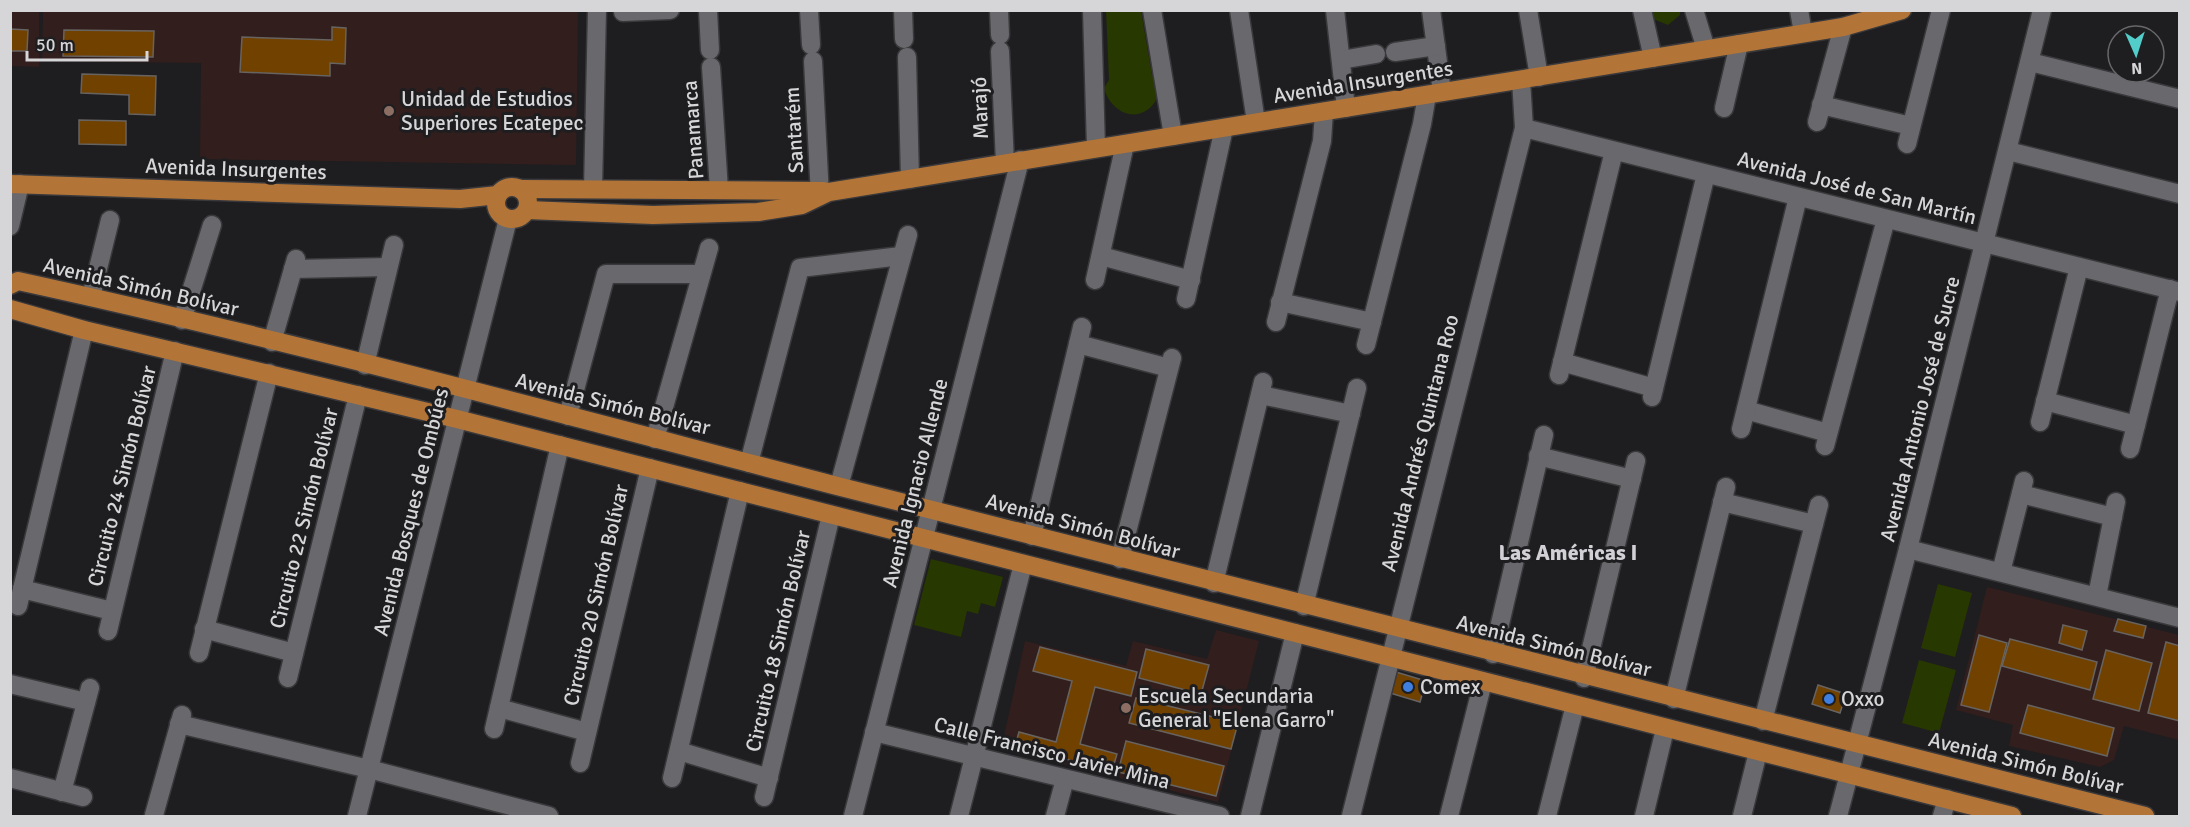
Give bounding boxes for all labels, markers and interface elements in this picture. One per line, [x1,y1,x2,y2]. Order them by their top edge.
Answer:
scale bar [27,24,147,62]
north arrow [2106,24,2166,84]
text: 50 m [36,34,74,56]
street label: Avenida Insurgentes [1271,55,1455,109]
text: N [2131,58,2143,78]
street label: Marajó [966,76,994,140]
street label: Panamarca [677,79,709,181]
place label: Unidad de Estudios Superiores Ecatepec [401,86,583,136]
street label: Santarém [779,86,809,174]
marker: Unidad de Estudios Superiores Ecatepec [382,104,396,118]
street label: Avenida José de San Martín [1735,146,1979,230]
street label: Avenida Insurgentes [145,153,327,185]
street label: Avenida Simón Bolívar [41,252,242,322]
street label: Avenida Antonio José de Sucre [1874,274,1966,544]
street label: Avenida Andrés Quintana Roo [1375,312,1465,574]
street label: Circuito 24 Simón Bolívar [82,363,162,589]
street label: Avenida Simón Bolívar [513,367,713,441]
street label: Avenida Ignacio Allende [876,376,954,590]
street label: Avenida Bosques de Ombúes [368,385,454,639]
street label: Circuito 22 Simón Bolívar [264,405,344,631]
street label: Circuito 20 Simón Bolívar [558,481,634,708]
street label: Avenida Simón Bolívar [983,488,1183,565]
street label: Circuito 18 Simón Bolívar [740,527,816,754]
district label: Las Américas I [1498,539,1638,566]
street label: Avenida Simón Bolívar [1454,609,1654,683]
place label: Comex [1420,674,1481,700]
marker: Comex [1401,680,1415,694]
place label: Escuela Secundaria General "Elena Garro" [1138,683,1334,733]
place label: Oxxo [1841,686,1884,712]
marker: Oxxo [1822,692,1836,706]
marker: Escuela Secundaria General "Elena Garro" [1119,701,1133,715]
street label: Calle Francisco Javier Mina [931,711,1173,795]
street label: Avenida Simón Bolívar [1926,726,2126,800]

